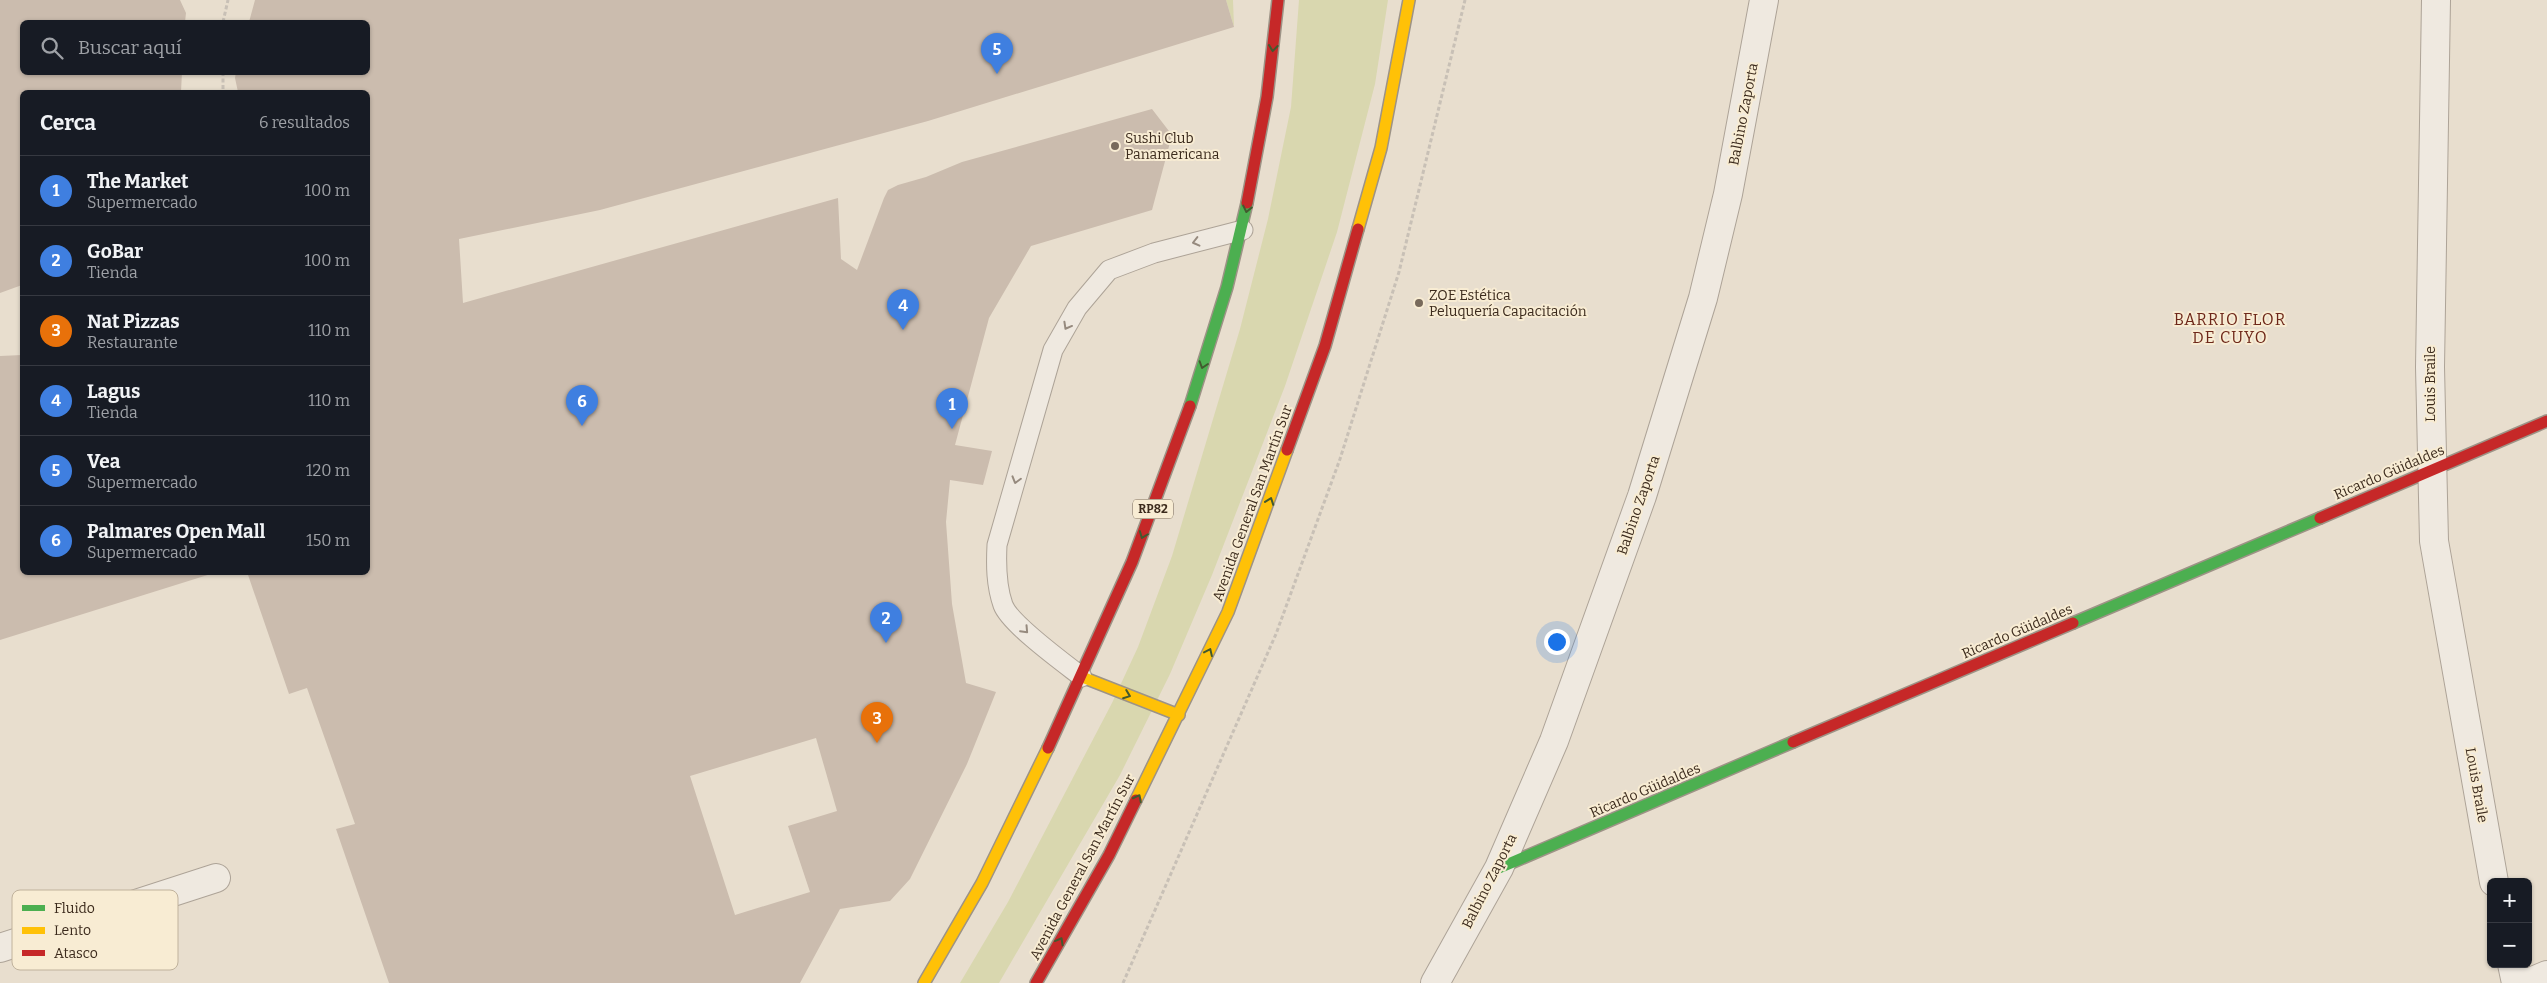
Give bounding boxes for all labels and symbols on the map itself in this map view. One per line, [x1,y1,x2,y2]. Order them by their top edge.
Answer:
pin: 5 [981,33,1013,74]
one-way arrow [1268,45,1279,53]
street label: Balbino Zaporta [1725,61,1762,167]
place label: Sushi Club Panamericana [1125,130,1220,163]
marker: Sushi Club Panamericana [1109,140,1121,152]
one-way arrow [1243,204,1253,213]
one-way arrow [1191,236,1200,247]
place label: ZOE Estética Peluquería Capacitación [1429,287,1587,320]
pin: 4 [887,289,919,330]
marker: ZOE Estética Peluquería Capacitación [1413,297,1425,309]
district label: BARRIO FLOR DE CUYO [2174,310,2286,347]
one-way arrow [1063,321,1073,330]
street label: Louis Braile [2422,346,2439,422]
one-way arrow [1198,360,1208,369]
pin: 6 [566,385,598,426]
pin: 1 [936,388,968,429]
street label: Avenida General San Martín Sur [1209,403,1296,604]
street label: Ricardo Güidaldes [2331,442,2447,503]
street label: Balbino Zaporta [1614,453,1664,557]
one-way arrow [1011,476,1021,484]
one-way arrow [1264,497,1274,506]
road number: RP82 [1133,499,1173,518]
one-way arrow [1139,530,1150,539]
street label: Ricardo Güidaldes [1959,601,2075,662]
pin: 2 [870,602,902,643]
one-way arrow [1019,625,1028,634]
your location [1544,629,1570,655]
one-way arrow [1203,648,1214,657]
one-way arrow [1122,689,1131,699]
pin: 3 [861,702,893,743]
street label: Louis Braile [2462,746,2491,824]
street label: Ricardo Güidaldes [1587,760,1703,821]
street label: Avenida General San Martín Sur [1026,772,1139,963]
one-way arrow [1132,794,1142,803]
street label: Balbino Zaporta [1458,831,1521,931]
legend [12,890,178,970]
text: Fluido [54,900,95,917]
text: Lento [54,922,91,939]
one-way arrow [1054,937,1064,946]
text: Atasco [54,945,98,962]

